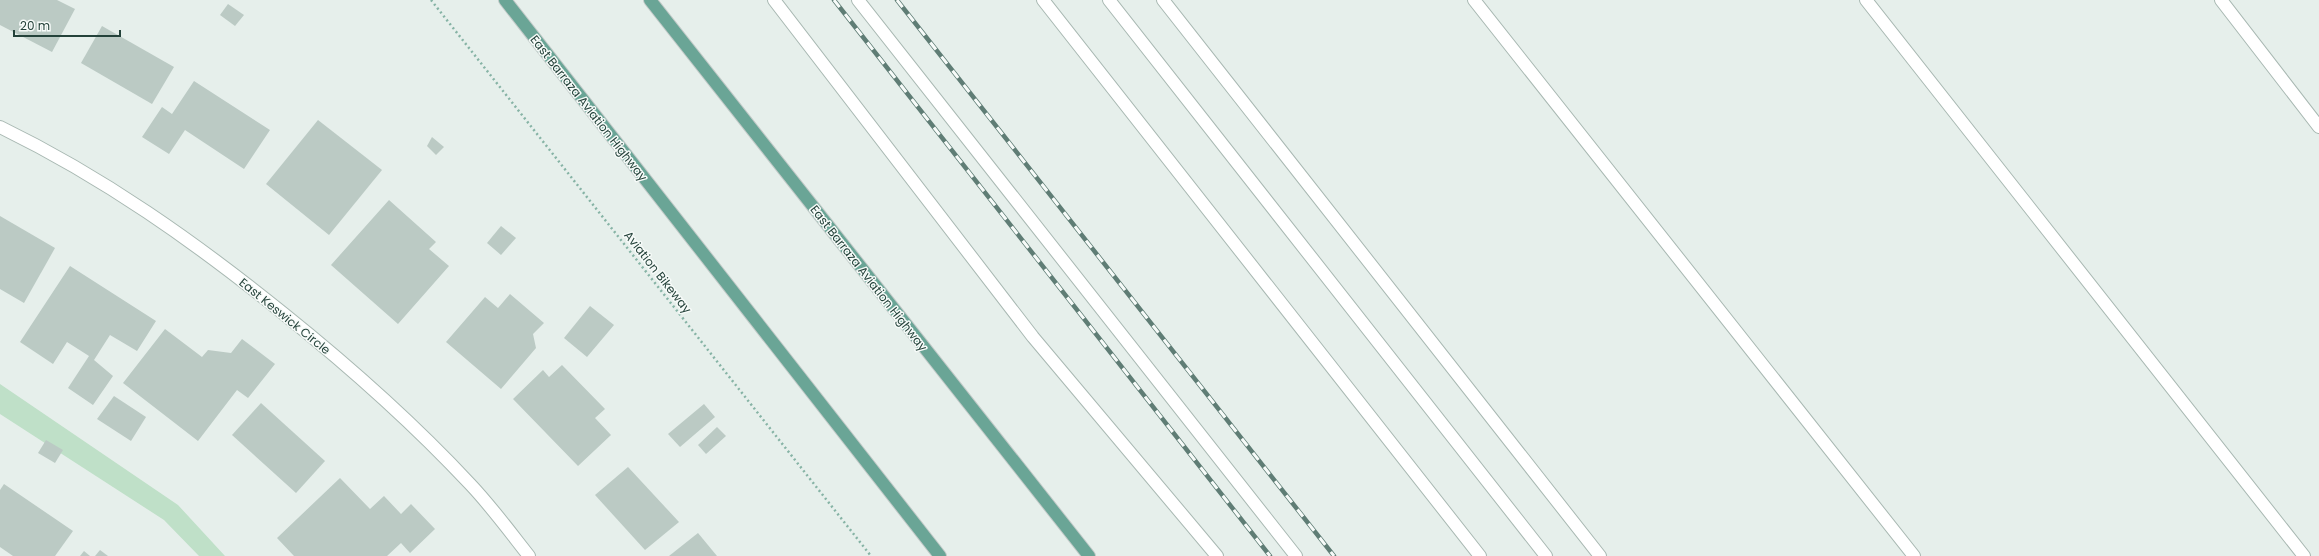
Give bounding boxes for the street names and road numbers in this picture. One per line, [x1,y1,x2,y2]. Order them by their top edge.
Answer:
street label: East Barraza Aviation Highway [527,31,652,185]
street label: East Barraza Aviation Highway [807,201,932,355]
street label: Aviation Bikeway [620,227,696,317]
street label: East Keswick Circle [236,274,334,358]

